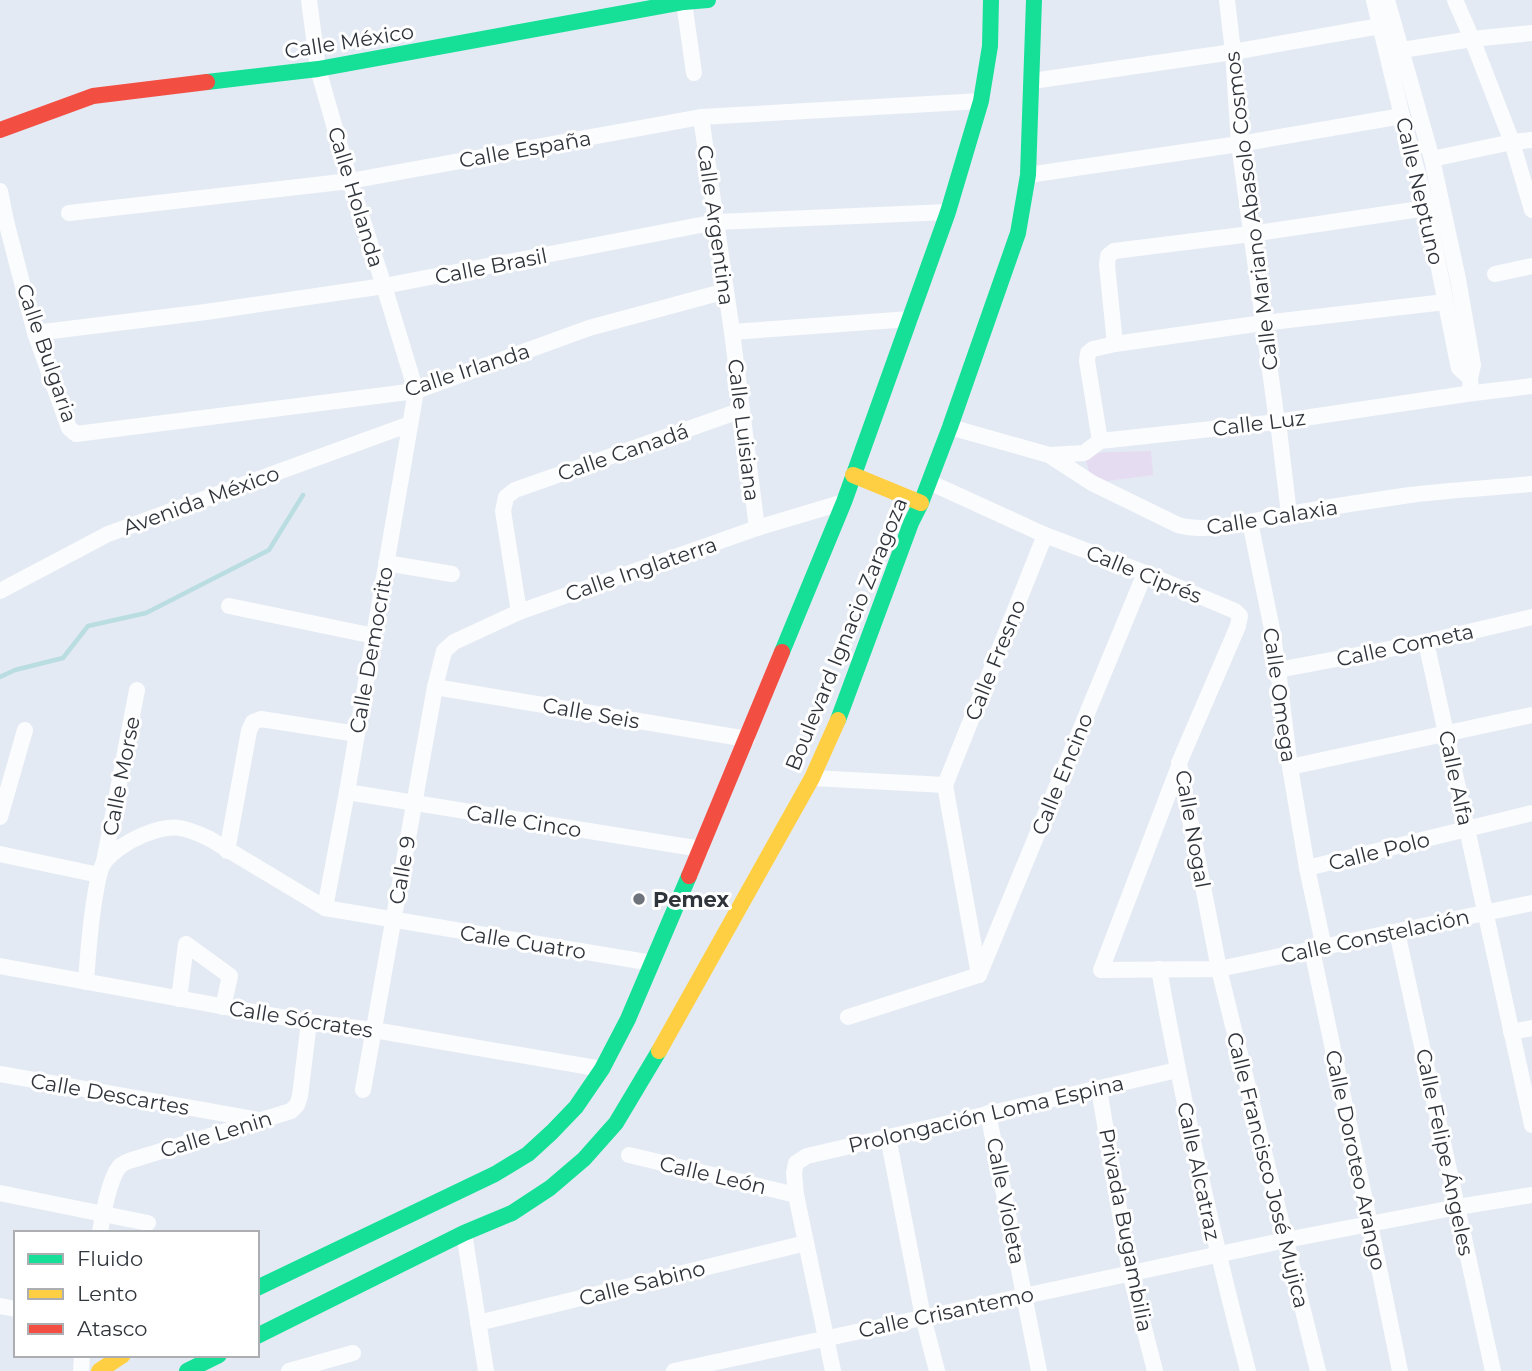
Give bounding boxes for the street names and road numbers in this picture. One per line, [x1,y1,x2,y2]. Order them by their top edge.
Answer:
street label: Calle México [282,18,416,64]
street label: Calle Mariano Abasolo Cosmos [1219,50,1283,372]
street label: Calle Neptuno [1391,115,1449,267]
street label: Calle Holanda [323,124,389,270]
street label: Calle España [457,125,593,173]
street label: Calle Argentina [692,143,740,307]
street label: Calle Brasil [433,243,549,289]
street label: Calle Bulgaria [12,280,82,426]
street label: Calle Irlanda [401,338,533,402]
street label: Calle Luisiana [723,357,765,503]
street label: Calle Luz [1211,405,1307,441]
street label: Calle Canadá [554,418,692,486]
street label: Avenida México [120,460,282,540]
street label: Boulevard Ignacio Zaragoza [780,494,912,774]
street label: Calle Galaxia [1205,494,1339,540]
street label: Calle Inglaterra [562,531,720,607]
street label: Calle Ciprés [1083,539,1205,609]
street label: Calle Democrito [344,565,398,735]
street label: Calle Fresno [959,596,1031,724]
street label: Calle Cometa [1334,618,1476,672]
street label: Calle Omega [1258,626,1302,764]
street label: Calle Seis [541,692,641,734]
street label: Calle Encino [1026,709,1098,839]
street label: Calle Morse [97,714,145,838]
street label: Calle Alfa [1434,728,1478,828]
street label: Calle Nogal [1170,768,1216,890]
street label: Calle Cinco [465,800,583,842]
street label: Calle Polo [1326,826,1432,876]
street label: Calle 9 [384,834,420,906]
street label: Calle Constelación [1278,904,1472,968]
street label: Calle Cuatro [458,920,588,964]
street label: Calle Sócrates [227,995,375,1043]
street label: Calle Francisco José Mujica [1222,1029,1314,1311]
street label: Calle Felipe Ángeles [1411,1046,1479,1258]
street label: Calle Doroteo Arango [1320,1048,1392,1272]
street label: Calle Descartes [29,1068,191,1120]
street label: Prolongación Loma Espina [846,1070,1126,1158]
street label: Calle Alcatraz [1172,1100,1226,1242]
street label: Calle Lenin [157,1105,275,1163]
street label: Privada Bugambilia [1094,1126,1158,1334]
street label: Calle Violeta [981,1136,1031,1266]
street label: Calle León [657,1151,769,1199]
street label: Calle Sabino [576,1255,708,1311]
street label: Calle Crisantemo [856,1281,1036,1343]

